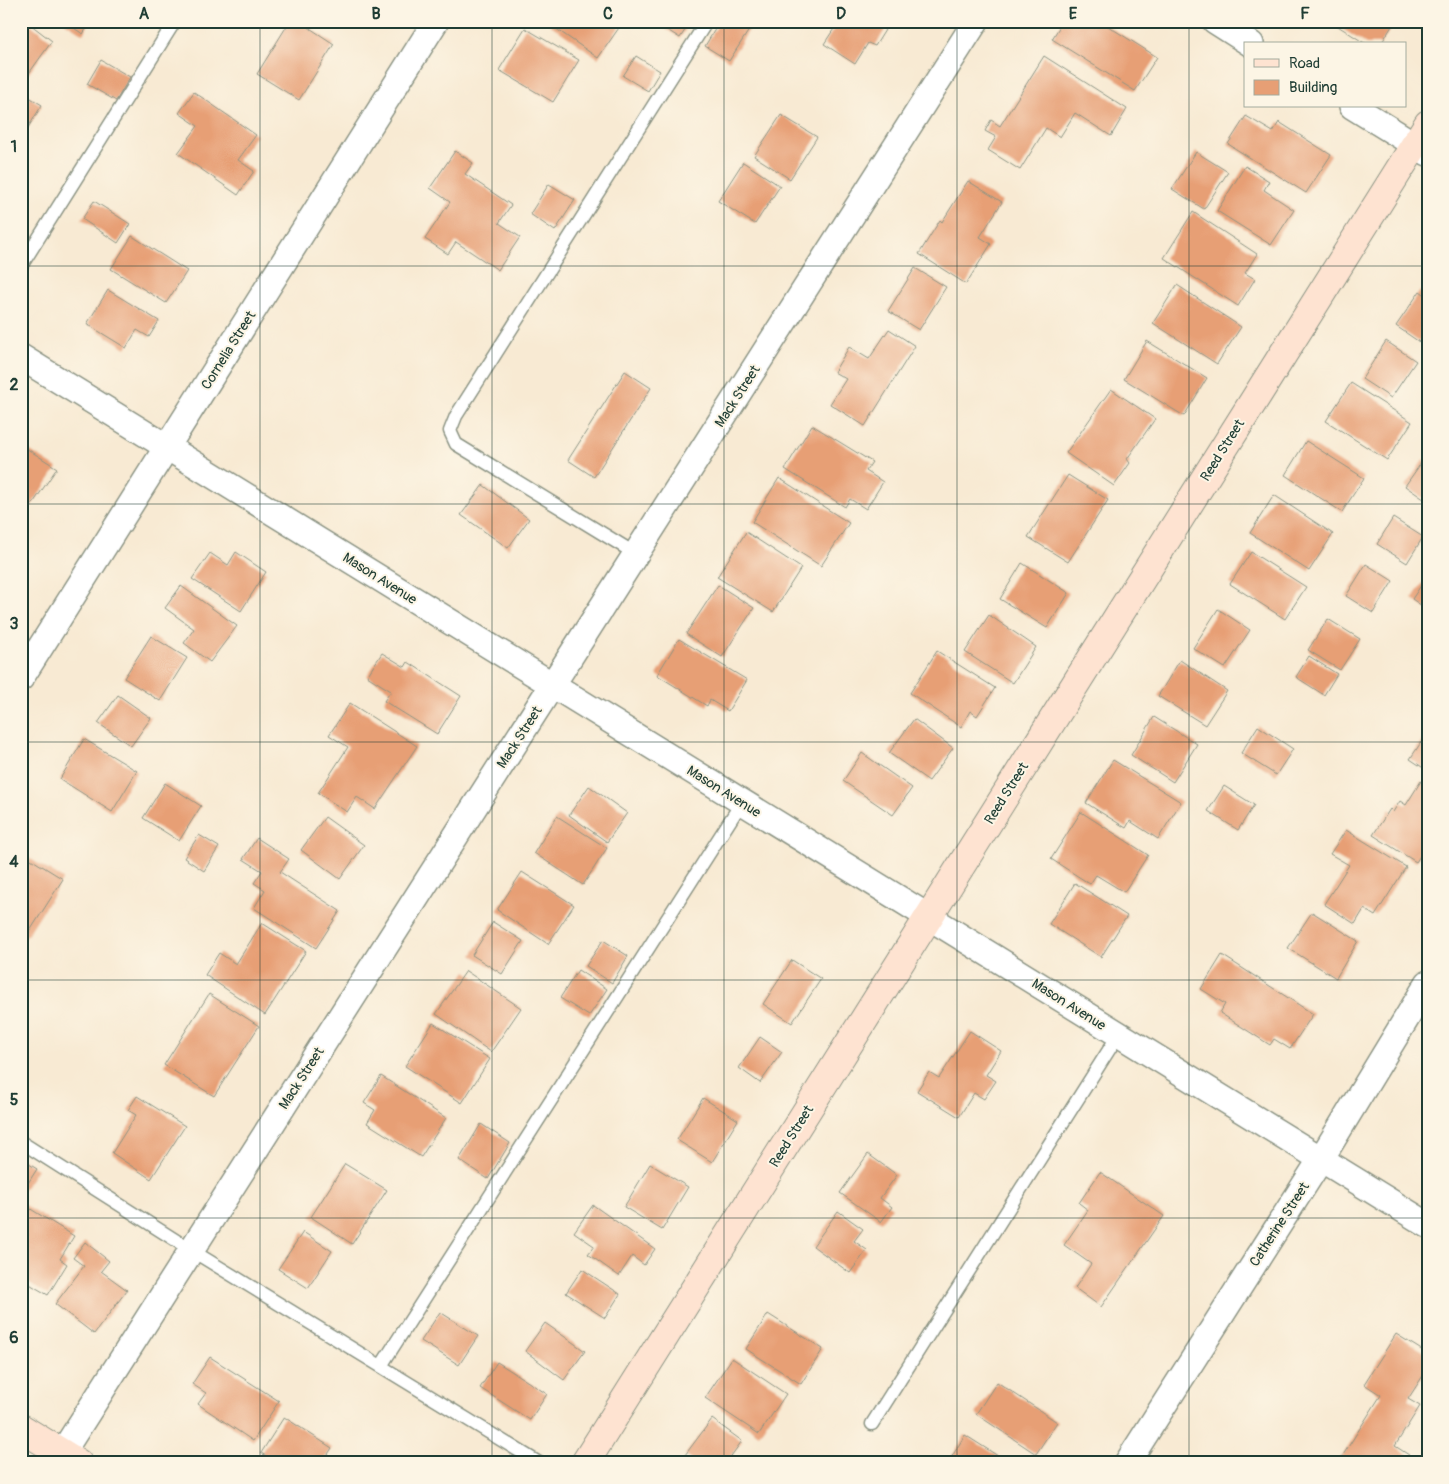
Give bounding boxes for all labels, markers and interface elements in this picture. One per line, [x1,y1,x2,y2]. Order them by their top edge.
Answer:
text: A [139,4,150,24]
text: B [371,4,381,24]
text: C [603,4,613,24]
text: D [836,4,846,24]
text: E [1069,4,1078,24]
text: F [1300,4,1310,24]
legend [1244,42,1406,108]
text: Road [1289,54,1320,73]
text: Building [1289,78,1337,97]
text: 1 [11,137,17,157]
street label: Cornelia Street [198,308,259,393]
street label: Mack Street [711,362,764,430]
text: 2 [10,375,19,395]
street label: Reed Street [1197,416,1248,484]
street label: Mason Avenue [340,549,420,608]
text: 3 [10,614,19,634]
street label: Mack Street [493,703,546,771]
street label: Reed Street [981,759,1032,827]
street label: Mason Avenue [684,762,764,821]
text: 4 [9,852,19,872]
street label: Mason Avenue [1029,975,1109,1034]
street label: Mack Street [275,1044,328,1112]
text: 5 [10,1090,19,1110]
street label: Reed Street [766,1102,817,1170]
street label: Catherine Street [1246,1179,1313,1270]
text: 6 [9,1328,19,1348]

